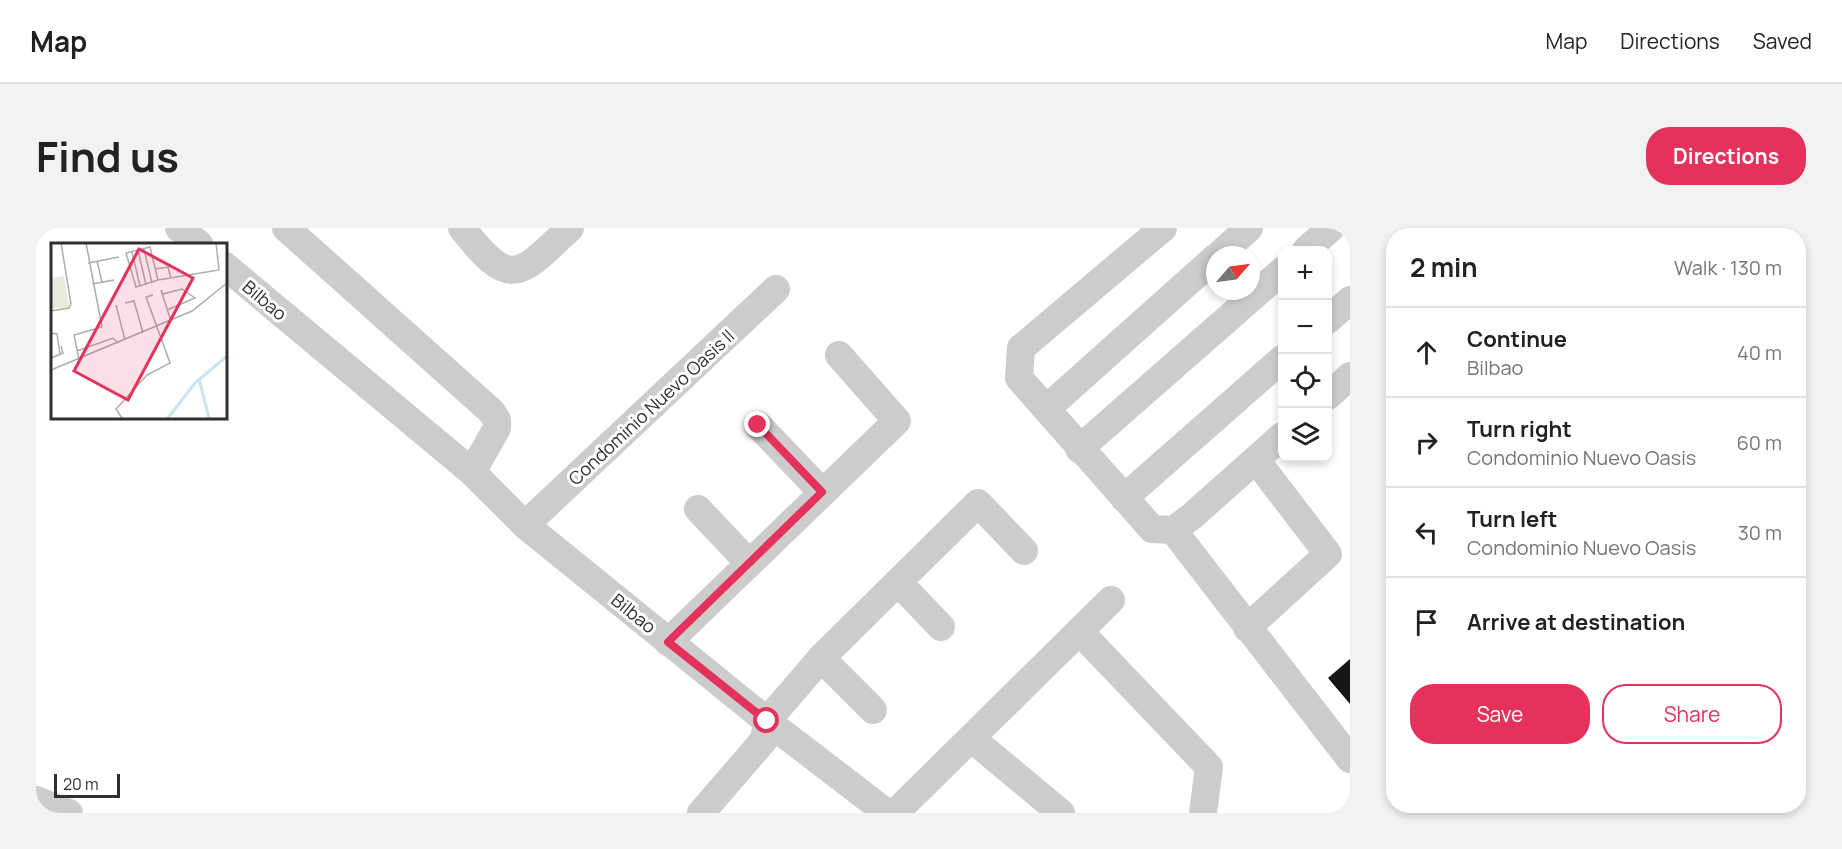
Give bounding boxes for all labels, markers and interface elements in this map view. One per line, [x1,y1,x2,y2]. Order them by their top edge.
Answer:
text: Map [30,22,87,60]
text: Map [1546,27,1587,55]
text: Directions [1620,27,1720,55]
text: Saved [1753,27,1812,55]
text: Find us [36,127,179,185]
button: Directions [1646,127,1806,185]
inset map [51,243,226,418]
north arrow [1206,246,1260,300]
map controls [1278,246,1332,462]
button: + [1278,246,1332,300]
text: 2 min [1410,249,1478,285]
text: Walk · 130 m [1674,254,1782,281]
street label: Bilbao [238,274,292,326]
button: − [1278,300,1332,354]
street label: Condominio Nuevo Oasis II [563,324,739,490]
text: Continue [1467,324,1567,354]
icon: ahead [1410,336,1443,369]
text: 40 m [1737,339,1782,366]
button: locate [1278,354,1332,408]
text: Bilbao [1467,354,1523,381]
button: layers [1278,408,1332,462]
route end [744,411,770,437]
text: Turn right [1467,414,1572,444]
icon: right [1410,426,1443,459]
text: 60 m [1736,429,1782,456]
text: Condominio Nuevo Oasis [1467,444,1696,471]
text: Turn left [1467,504,1557,534]
icon: left [1410,516,1443,549]
text: 30 m [1738,519,1782,546]
text: Condominio Nuevo Oasis [1467,534,1696,561]
street label: Bilbao [607,588,661,638]
icon: arrive [1410,606,1443,639]
text: Arrive at destination [1467,607,1685,637]
button: Save [1410,684,1590,744]
button: Share [1602,684,1782,744]
route start [753,707,779,733]
scale bar [54,771,120,798]
text: 20 m [63,773,99,795]

